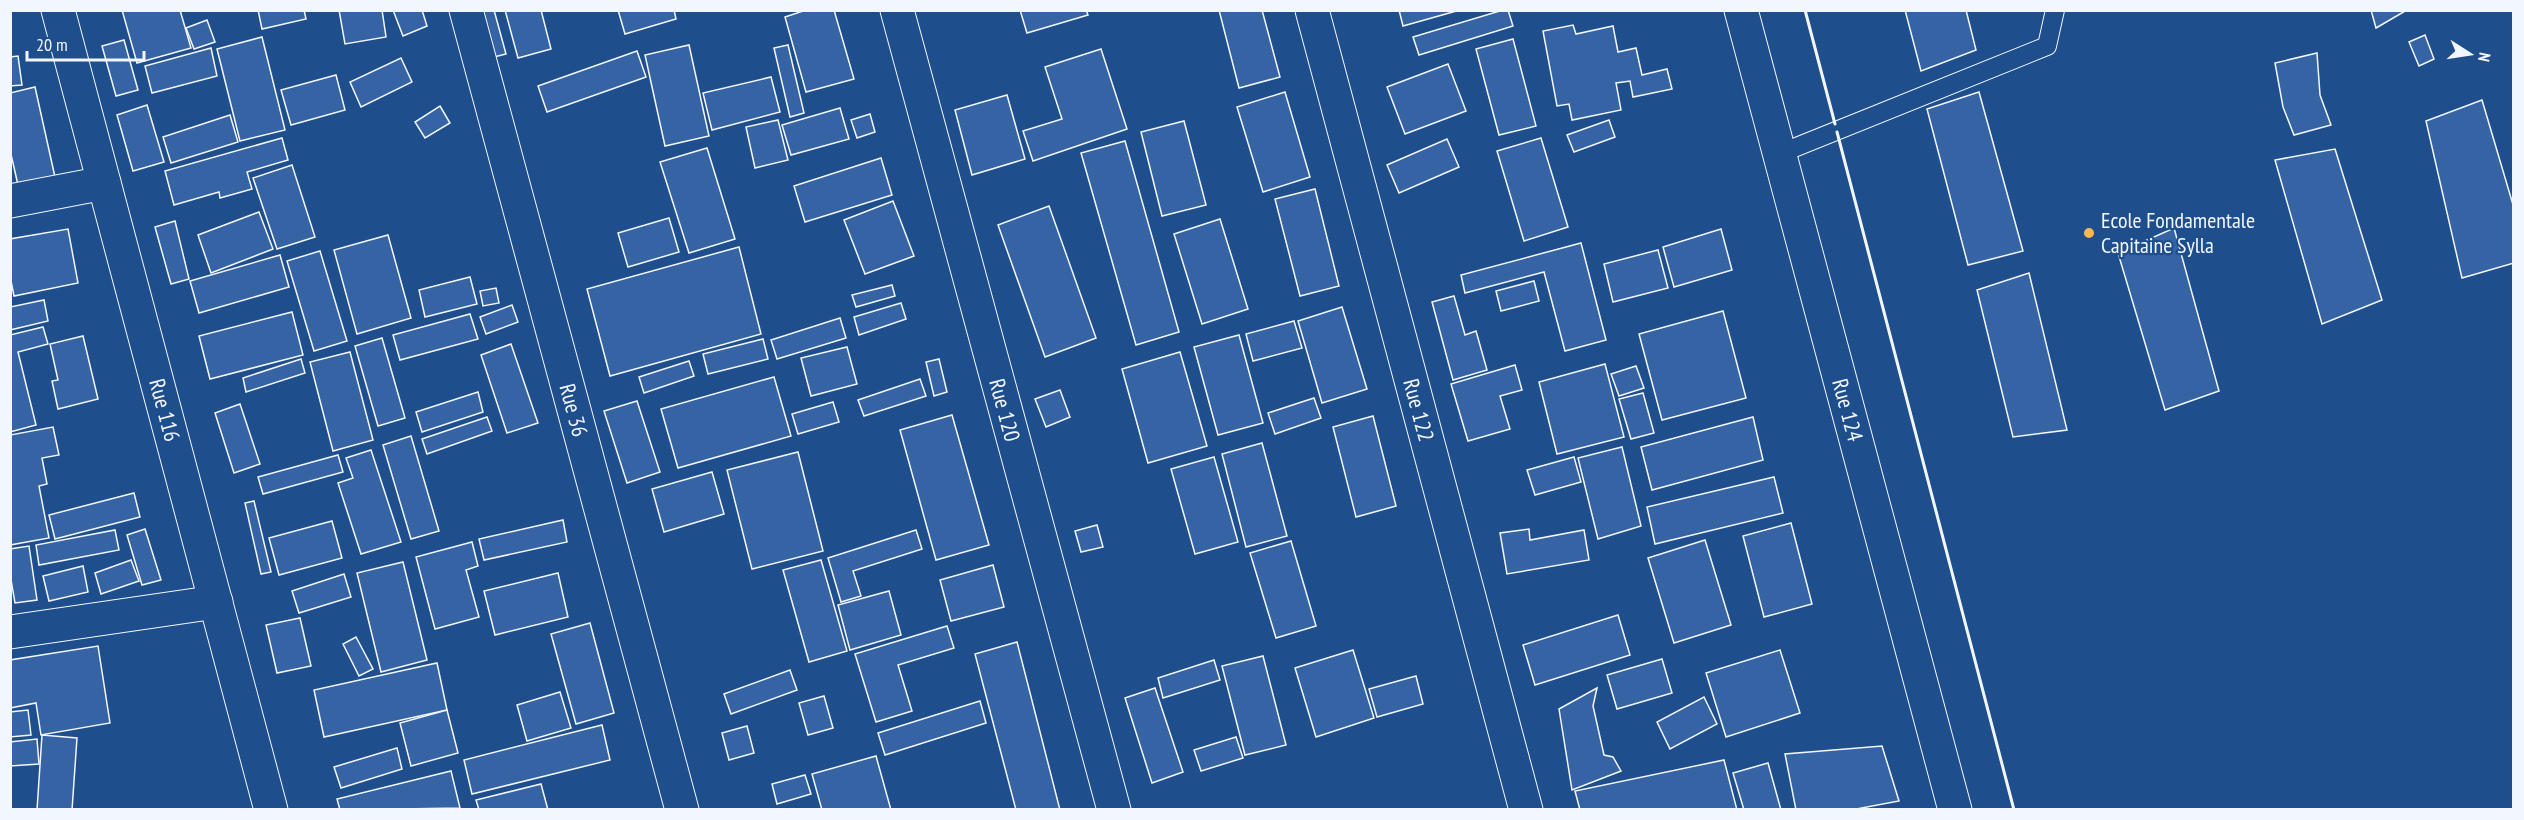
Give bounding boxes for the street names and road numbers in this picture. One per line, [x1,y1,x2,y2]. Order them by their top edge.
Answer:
street label: Rue 116 [143,376,187,444]
street label: Rue 120 [983,376,1027,444]
street label: Rue 122 [1397,376,1441,444]
street label: Rue 124 [1826,376,1870,444]
street label: Rue 36 [554,380,594,440]

